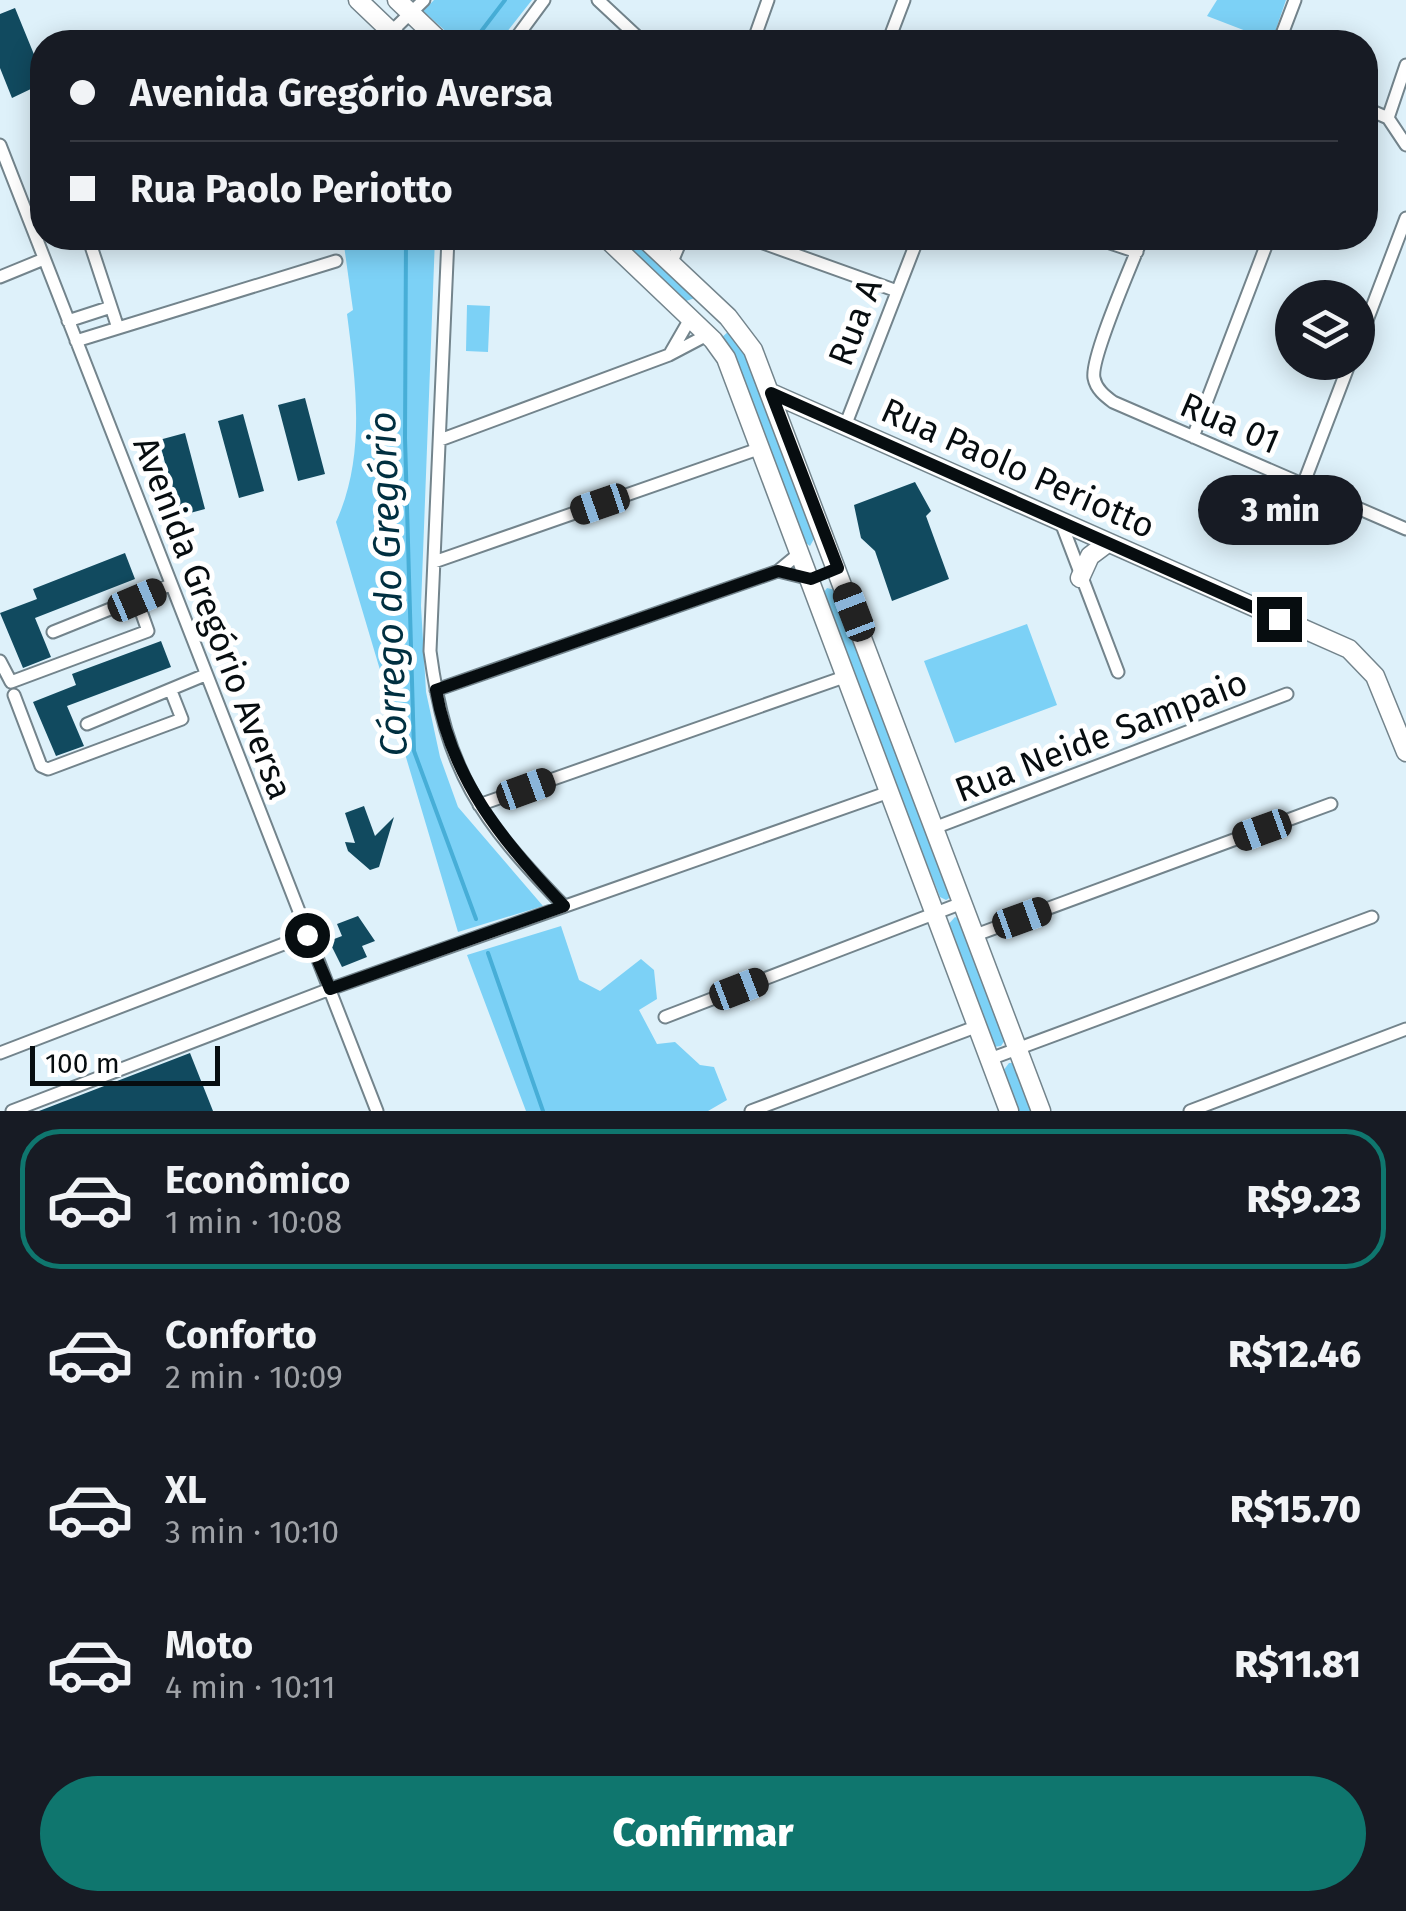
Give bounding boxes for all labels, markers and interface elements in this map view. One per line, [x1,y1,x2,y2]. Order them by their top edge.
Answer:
text: Avenida Gregório Aversa [130,70,553,116]
text: Rua Paolo Periotto [130,166,453,212]
street label: Rua A [819,272,891,372]
map controls [1275,280,1375,380]
button: layers [1275,280,1375,380]
street label: Rua 01 [1174,383,1286,463]
street label: Rua Paolo Periotto [875,389,1161,547]
water label: Córrego do Gregório [359,411,417,757]
street label: Avenida Gregório Aversa [124,431,302,805]
callout: 3 min [1196,474,1362,544]
car [567,480,633,528]
text: 3 min [1241,491,1320,529]
car [104,574,170,626]
car [829,579,879,645]
route end [1257,597,1302,642]
street label: Rua Neide Sampaio [949,661,1253,811]
car [493,765,559,813]
car [1229,806,1295,854]
car [989,894,1055,942]
route start [285,913,330,958]
car [706,964,772,1014]
scale bar [30,1041,220,1086]
text: 100 m [45,1047,120,1080]
icon: car [45,1154,135,1244]
text: Econômico [165,1157,350,1203]
text: R$9.23 [1247,1176,1361,1222]
text: 1 min · 10:08 [165,1203,342,1241]
icon: car [45,1309,135,1399]
text: Conforto [165,1312,317,1358]
text: R$12.46 [1228,1331,1361,1377]
text: 2 min · 10:09 [165,1358,343,1396]
icon: car [45,1464,135,1554]
text: XL [165,1467,207,1513]
text: R$15.70 [1230,1486,1361,1532]
text: 3 min · 10:10 [165,1513,339,1551]
icon: car [45,1619,135,1709]
text: Moto [165,1622,253,1668]
text: R$11.81 [1235,1641,1361,1687]
text: 4 min · 10:11 [165,1668,336,1706]
button: Confirmar [40,1776,1366,1891]

